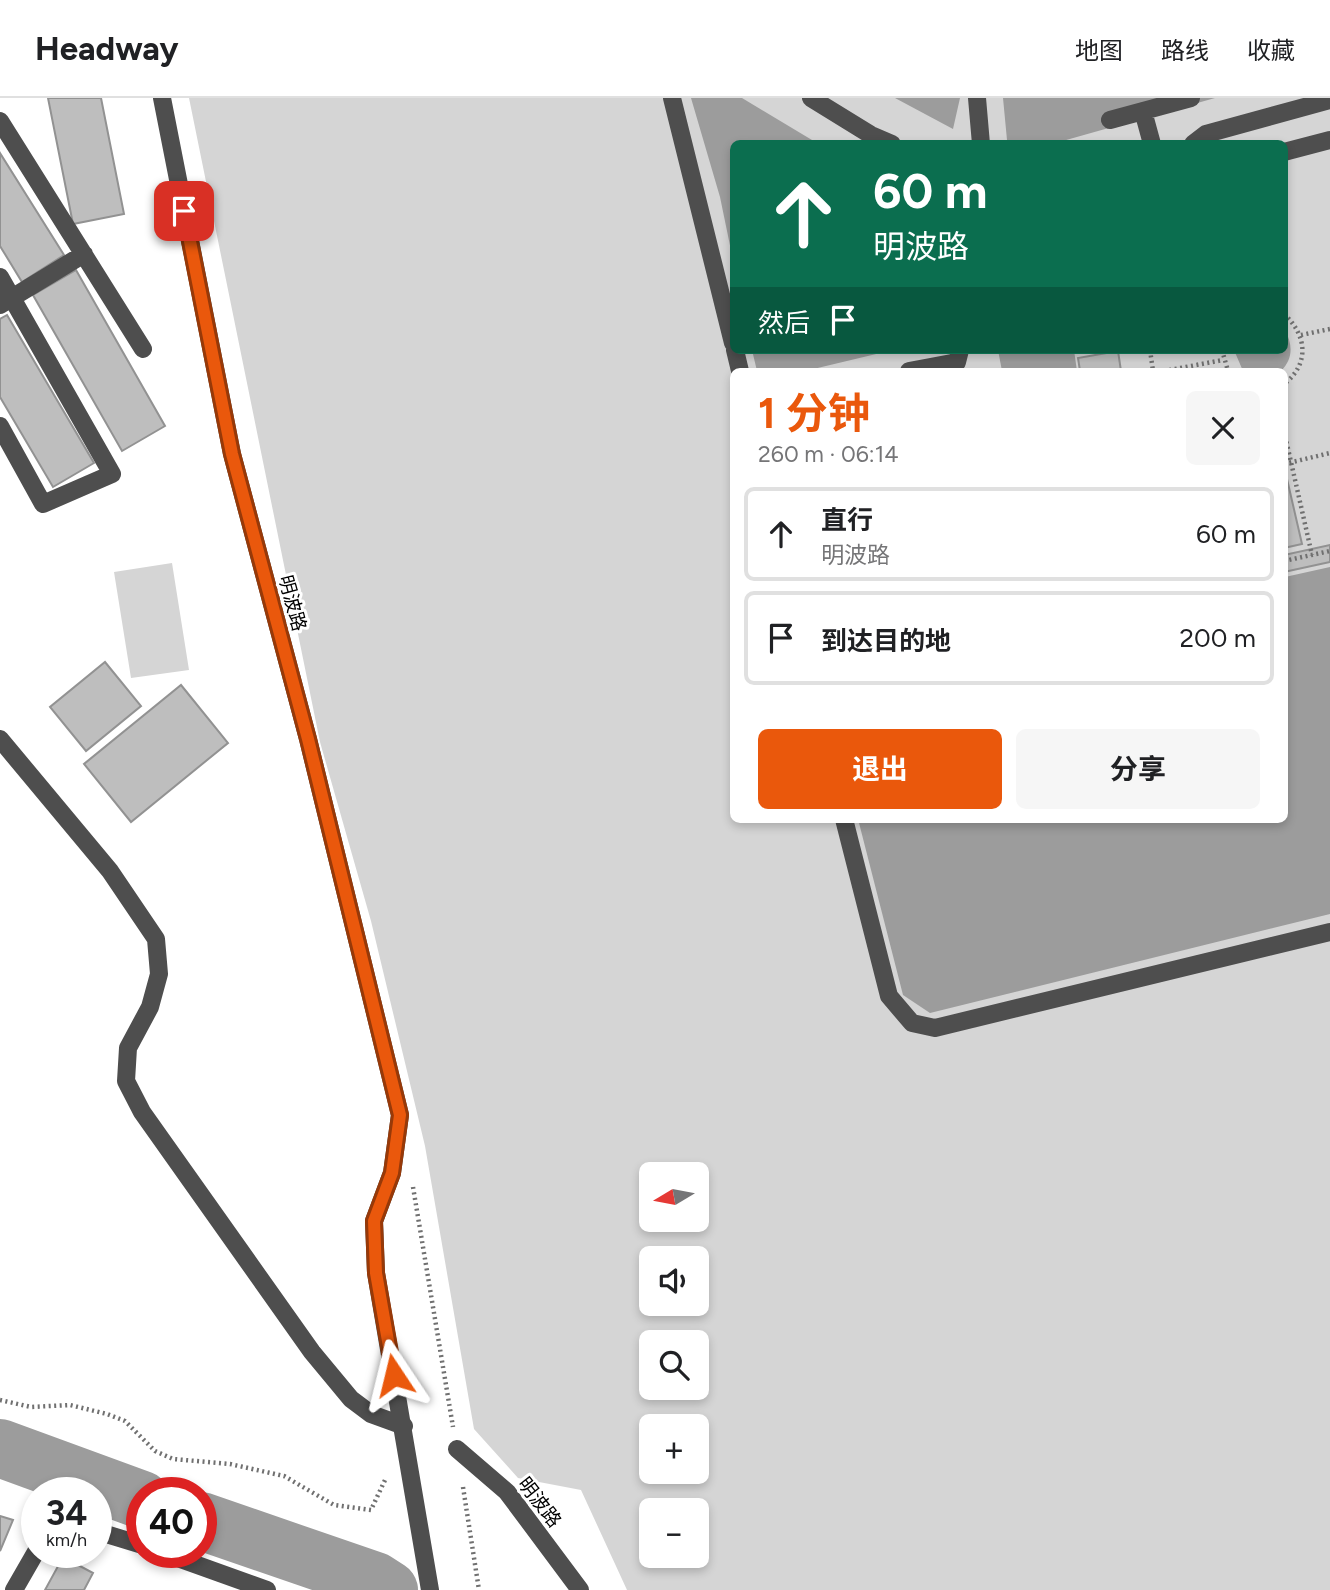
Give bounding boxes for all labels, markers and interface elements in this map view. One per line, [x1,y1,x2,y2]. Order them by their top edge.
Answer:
text: Headway [35,29,178,68]
text: 地图 [1075,36,1123,65]
text: 路线 [1161,36,1209,65]
text: 收藏 [1247,36,1295,65]
text: 60 m [873,161,988,220]
icon: ahead [758,168,849,259]
pin [154,181,214,241]
icon: arrive [165,192,203,230]
text: 明波路 [873,228,969,266]
icon: arrive [824,301,862,339]
text: 然后 [758,307,810,339]
text: 1 分钟 [758,388,870,439]
button: close [1186,391,1260,465]
text: 260 m · 06:14 [758,440,898,468]
text: 直行 [821,504,873,536]
icon: ahead [762,515,800,553]
text: 60 m [1196,518,1256,550]
text: 明波路 [821,541,890,569]
street label: 明波路 [274,573,311,634]
icon: arrive [762,619,800,657]
text: 200 m [1180,622,1256,654]
text: 到达目的地 [821,625,951,657]
button: 退出 [758,729,1002,809]
button: 分享 [1016,729,1260,809]
north arrow [639,1162,709,1232]
map controls [639,1162,709,1568]
button: sound [639,1246,709,1316]
button: search [639,1330,709,1400]
position arrow [357,1338,431,1412]
button: + [639,1414,709,1484]
street label: 明波路 [513,1473,566,1532]
speed limit sign: 40 [126,1477,217,1568]
text: 34 [46,1492,87,1534]
button: − [639,1498,709,1568]
text: km/h [46,1529,87,1551]

